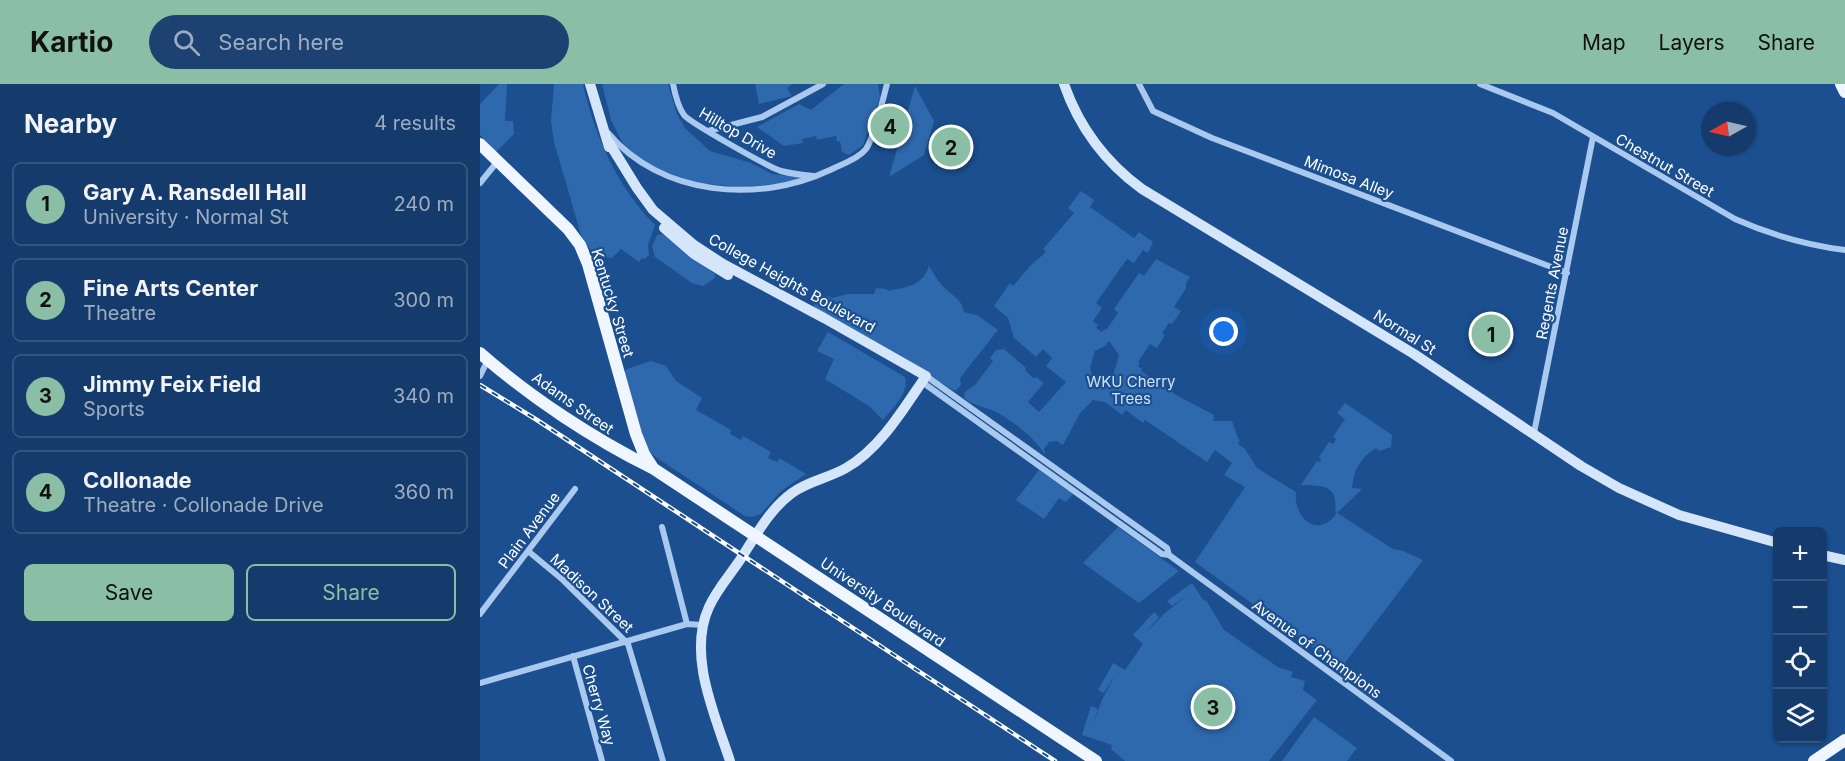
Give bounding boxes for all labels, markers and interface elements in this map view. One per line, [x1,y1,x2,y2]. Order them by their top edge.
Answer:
search box [149,15,569,69]
text: Kartio [30,25,113,59]
icon: search [170,26,203,59]
text: Search here [218,29,344,55]
text: Map [1582,30,1626,55]
text: Layers [1659,30,1725,55]
text: Share [1758,30,1815,55]
north arrow [1701,102,1755,156]
street label: Hilltop Drive [696,103,780,163]
pin: 4 [870,104,910,148]
text: Nearby [24,108,117,139]
text: 4 results [374,111,456,135]
pin: 2 [932,124,970,170]
street label: Chestnut Street [1612,129,1718,201]
street label: Mimosa Alley [1302,151,1397,203]
text: Gary A. Ransdell Hall [83,179,307,205]
text: 1 [41,192,50,216]
text: 240 m [393,192,454,216]
text: University · Normal St [83,205,289,229]
street label: Regents Avenue [1532,225,1572,341]
street label: College Heights Boulevard [705,229,879,337]
street label: Kentucky Street [587,246,639,360]
text: Fine Arts Center [83,275,258,301]
text: 2 [39,288,52,312]
text: 300 m [393,288,454,312]
text: Theatre [83,301,156,325]
street label: Normal St [1370,305,1440,359]
pin: 1 [1472,312,1510,356]
your location [1209,317,1238,346]
street label: Adams Street [528,368,618,438]
text: Jimmy Feix Field [83,371,261,397]
park label: WKU Cherry Trees [1086,372,1176,408]
text: 3 [39,384,52,408]
text: 340 m [393,384,454,408]
text: Sports [83,397,145,421]
text: Collonade [83,467,192,493]
text: 4 [39,480,52,504]
text: 360 m [393,480,454,504]
street label: Plain Avenue [494,488,564,572]
text: Theatre · Collonade Drive [83,493,324,517]
map controls [1773,527,1827,743]
button: + [1773,527,1827,581]
street label: Madison Street [546,550,638,637]
street label: University Boulevard [817,553,949,651]
button: Save [24,564,234,621]
button: Share [246,564,456,621]
button: − [1773,581,1827,635]
street label: Avenue of Champions [1248,596,1386,702]
button: locate [1773,635,1827,689]
street label: Cherry Way [578,662,620,748]
pin: 3 [1194,684,1232,730]
button: layers [1773,689,1827,743]

